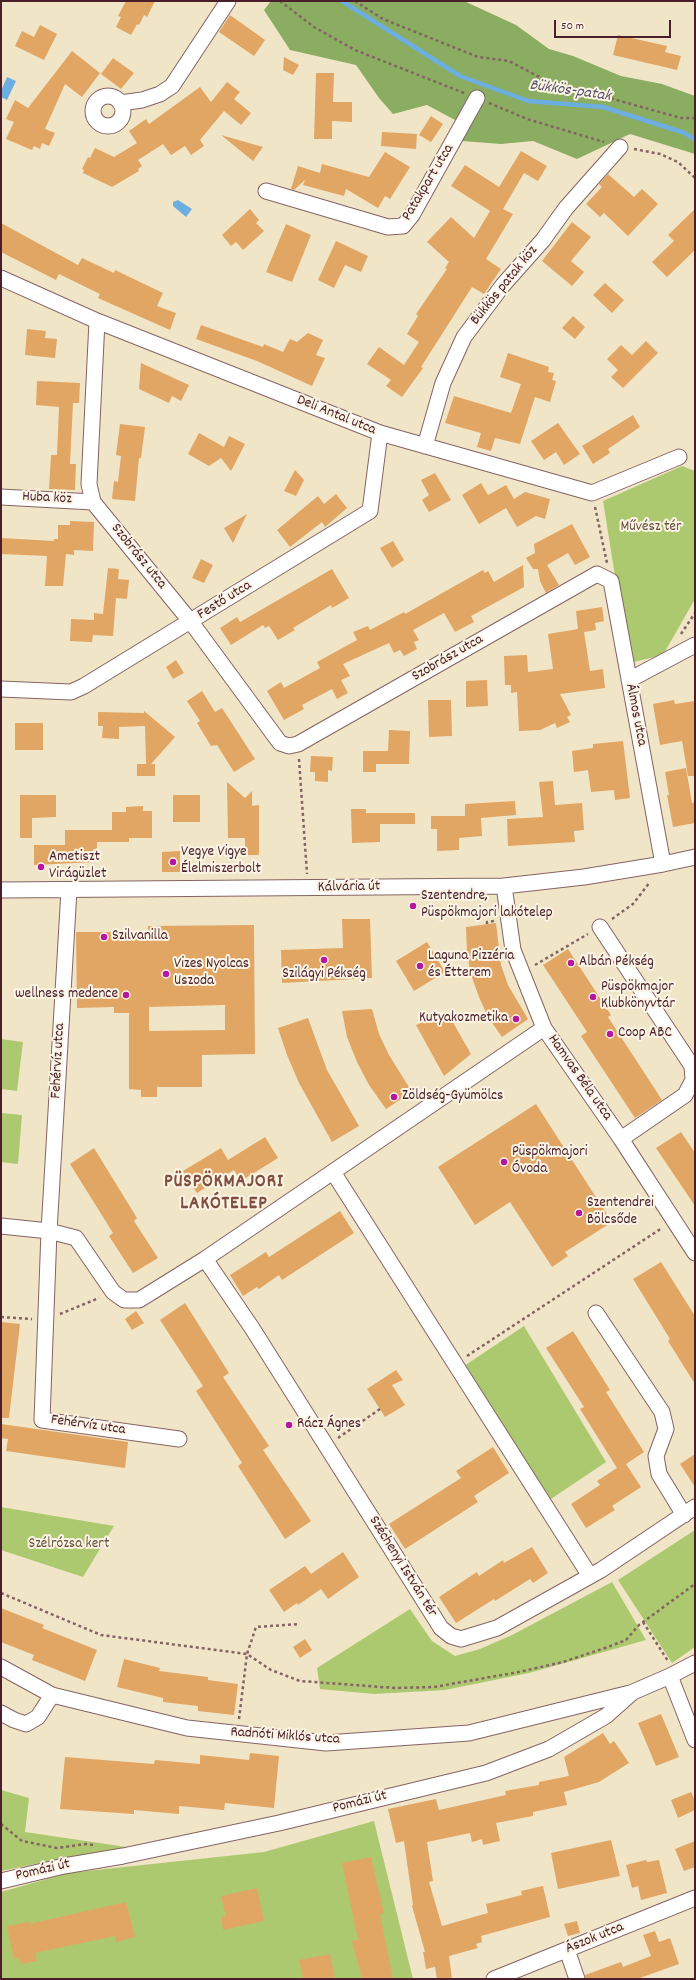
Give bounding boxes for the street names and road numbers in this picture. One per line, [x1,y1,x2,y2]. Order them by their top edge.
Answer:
street label: Patakpart utca [399,141,459,225]
street label: Bükkös patak köz [468,243,542,329]
street label: Deli Antal utca [294,392,378,440]
street label: Huba köz [22,489,72,509]
street label: Szobrász utca [106,521,170,593]
street label: Festő utca [195,577,255,625]
street label: Szobrász utca [409,631,487,687]
street label: Álmos utca [620,682,650,748]
street label: Kálvária út [318,878,380,898]
street label: Fehérvíz utca [48,1023,70,1099]
street label: Hamvas Béla utca [543,1032,615,1124]
street label: Fehérvíz utca [49,1412,127,1440]
street label: Széchenyi István tér [364,1513,440,1621]
street label: Radnóti Miklós utca [230,1724,340,1750]
street label: Pomázi út [331,1788,389,1818]
street label: Pomázi út [14,1856,72,1886]
street label: Ászok utca [563,1919,627,1959]

